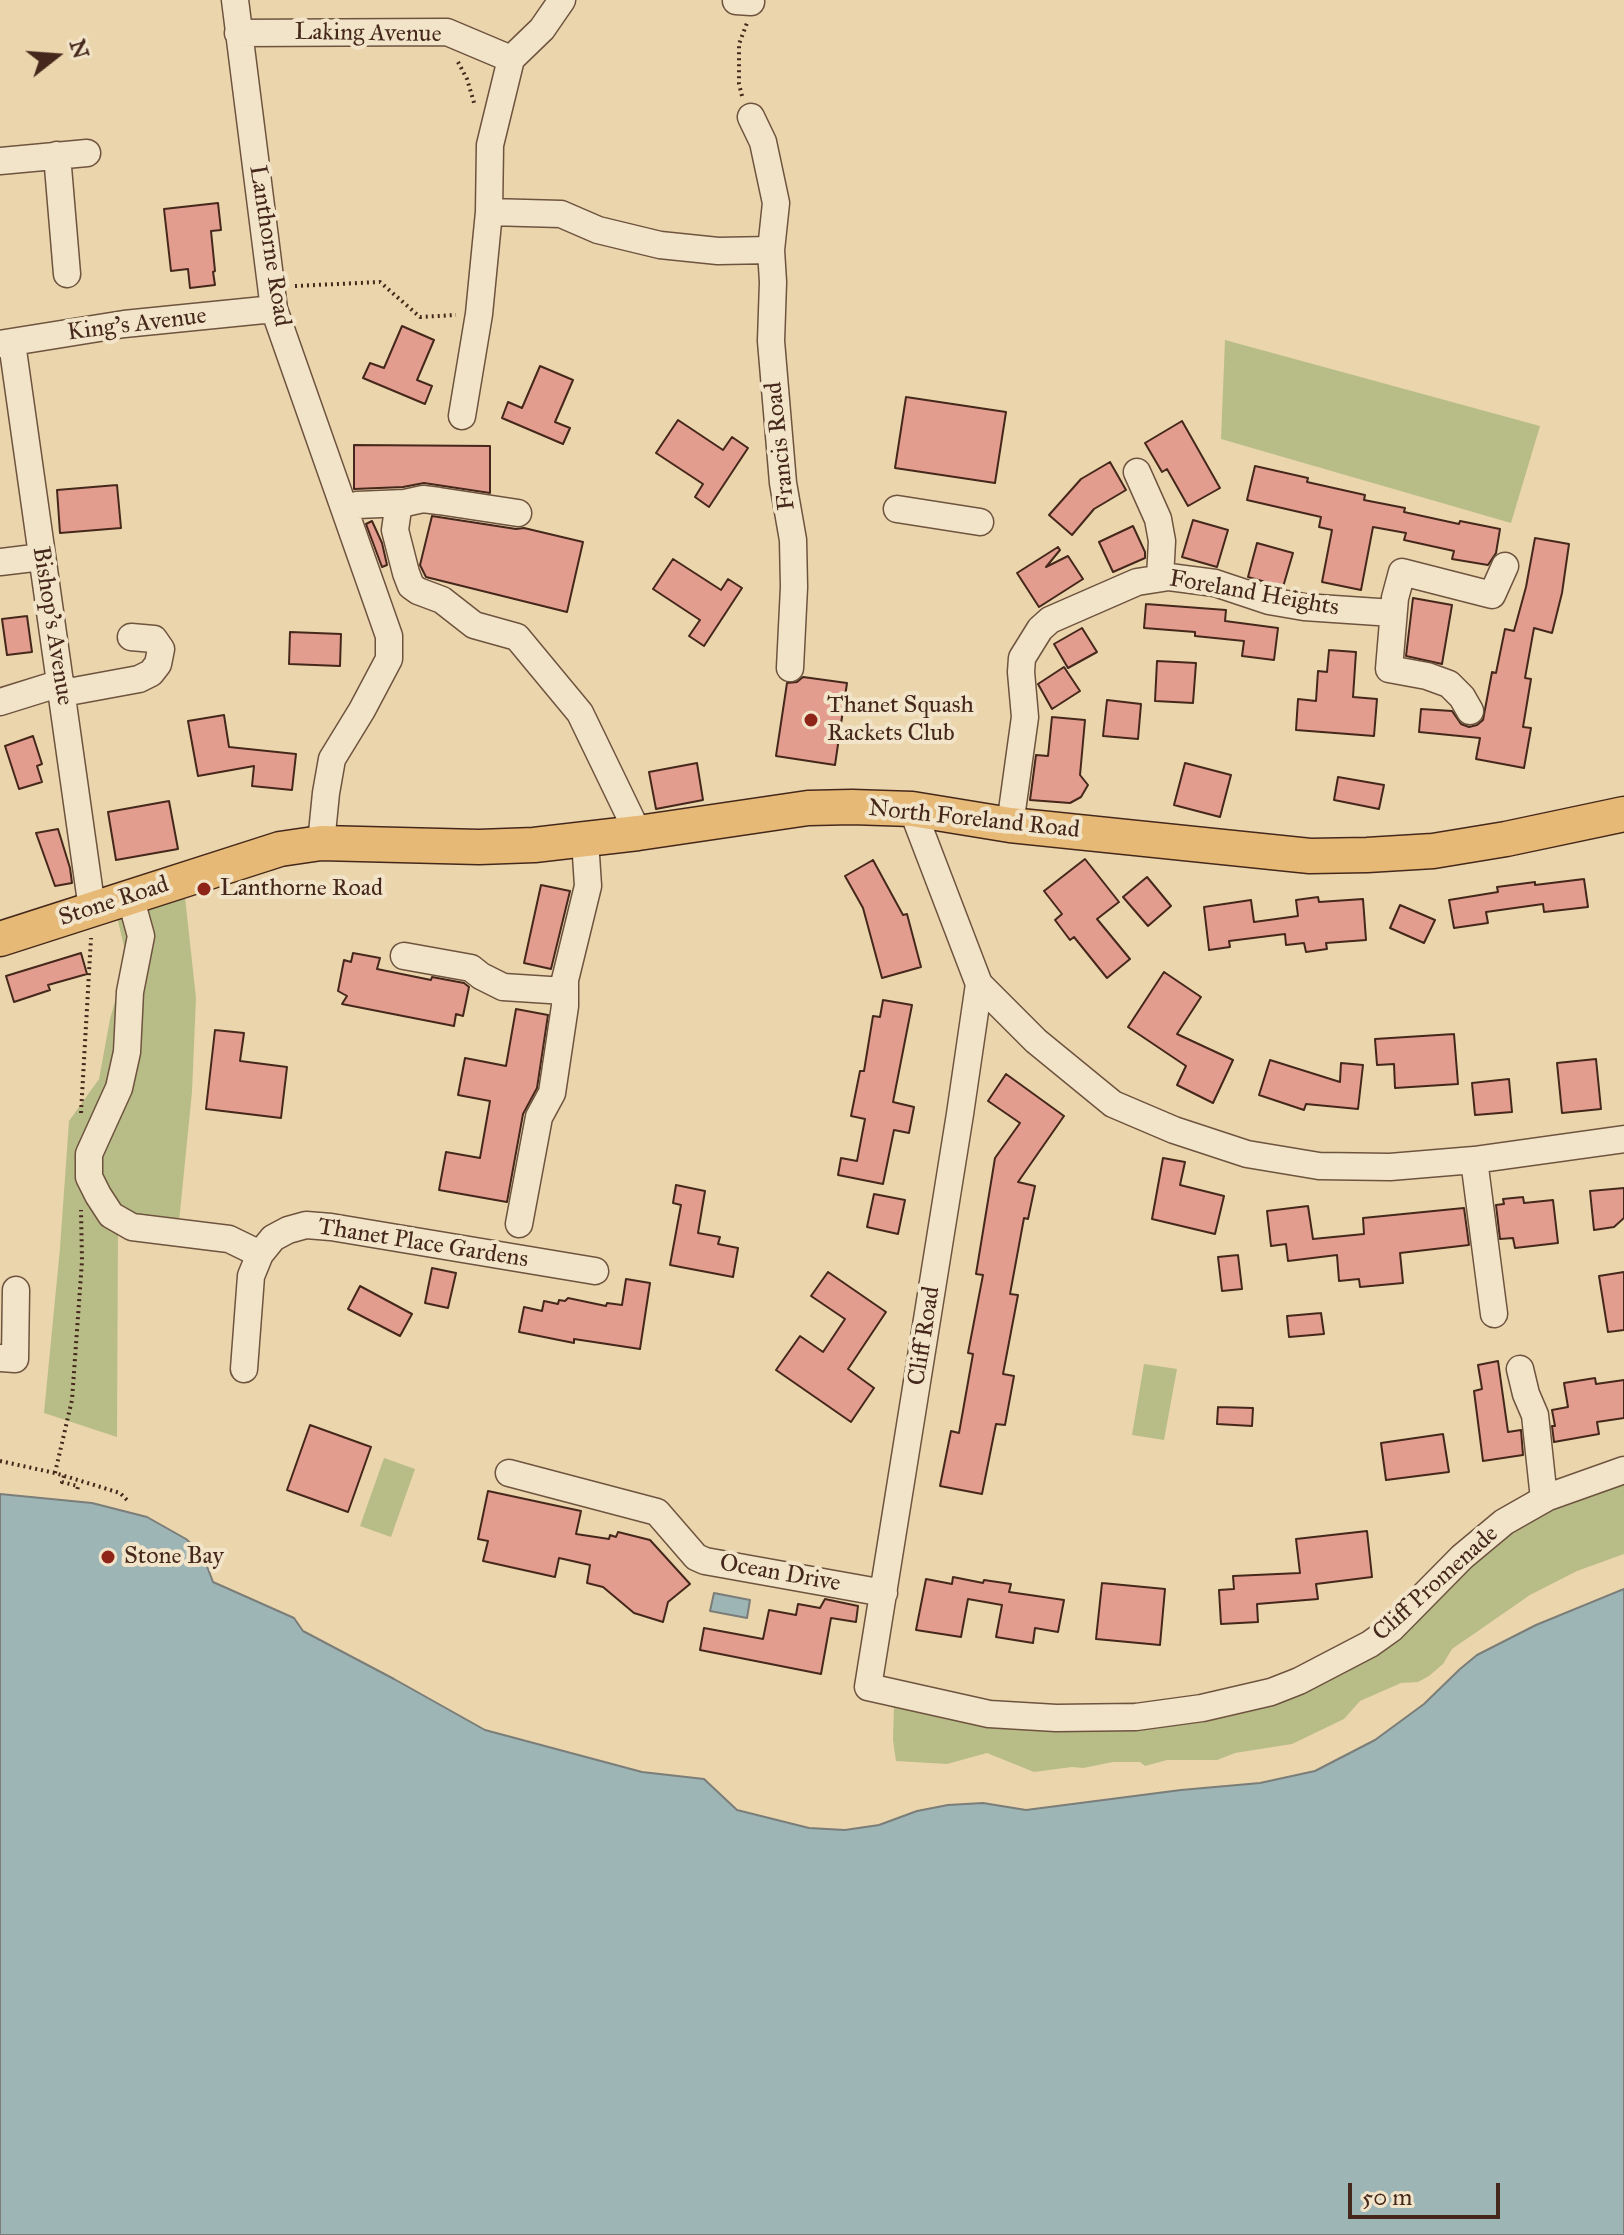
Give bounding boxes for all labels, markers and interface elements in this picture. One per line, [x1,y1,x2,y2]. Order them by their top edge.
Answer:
north arrow [16,16,96,96]
street label: Laking Avenue [294,18,442,50]
text: N [64,36,95,62]
street label: Lanthorne Road [242,163,296,329]
street label: King's Avenue [66,302,208,348]
street label: Francis Road [760,380,802,512]
street label: Bishop's Avenue [25,545,79,707]
street label: Foreland Heights [1167,565,1341,623]
place label: Thanet Squash Rackets Club [827,692,974,748]
marker: Thanet Squash Rackets Club [802,711,820,729]
street label: North Foreland Road [867,795,1081,845]
street label: Stone Road [55,871,173,933]
place label: Lanthorne Road [220,875,383,903]
marker: Lanthorne Road [195,880,213,898]
street label: Thanet Place Gardens [316,1213,530,1275]
street label: Cliff Road [903,1284,947,1388]
street label: Cliff Promenade [1367,1520,1505,1648]
place label: Stone Bay [124,1543,224,1571]
marker: Stone Bay [99,1548,117,1566]
street label: Ocean Drive [717,1549,843,1599]
scale bar [1352,2167,1504,2217]
text: 50 m [1362,2182,1412,2212]

